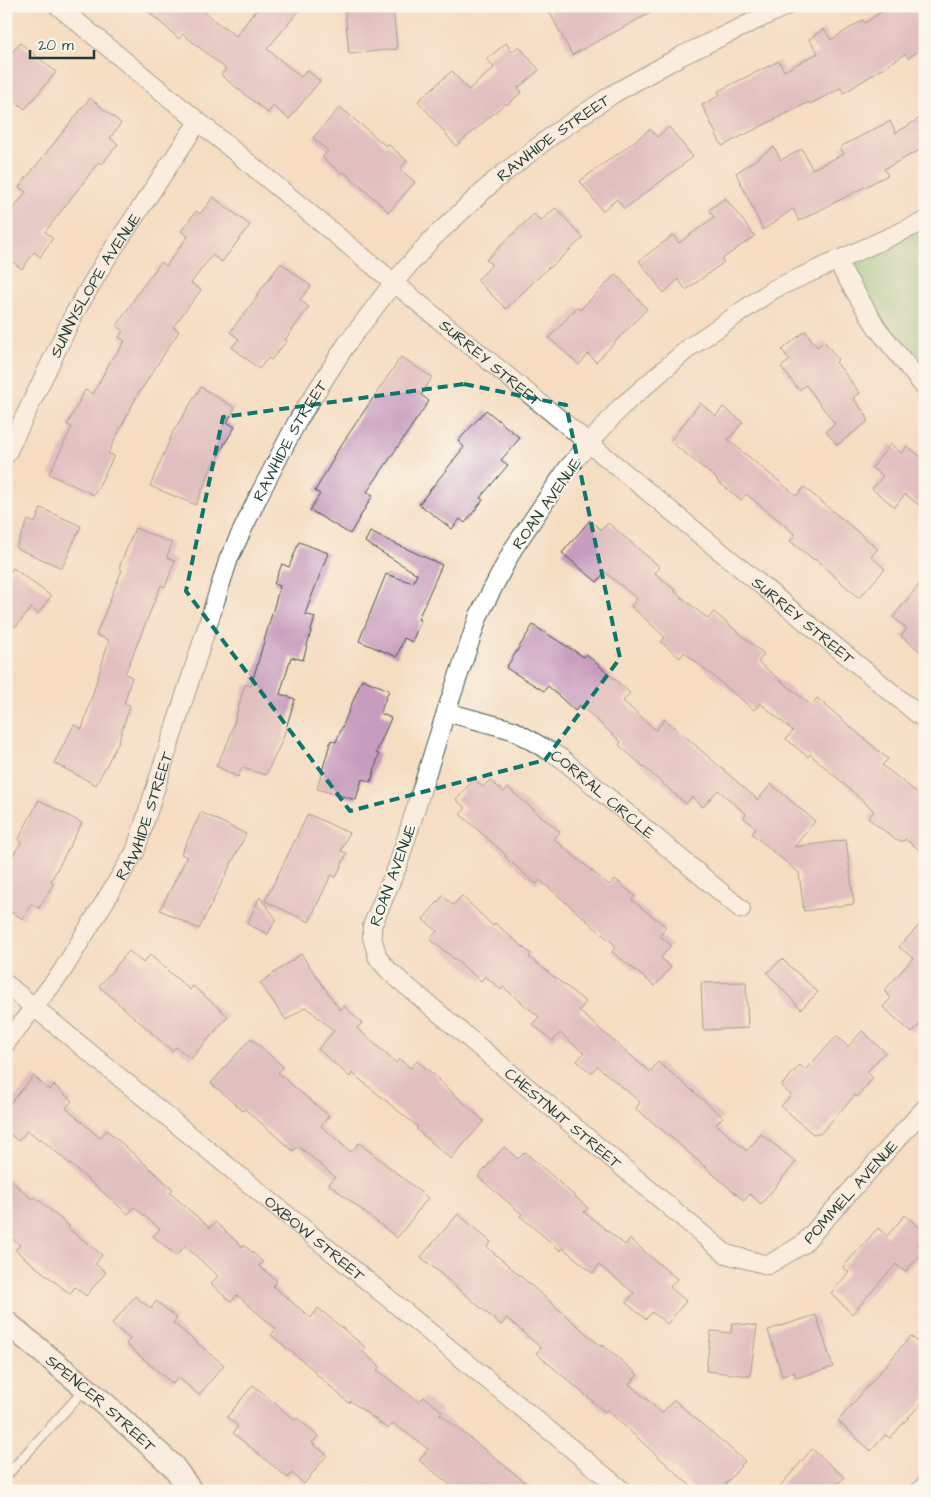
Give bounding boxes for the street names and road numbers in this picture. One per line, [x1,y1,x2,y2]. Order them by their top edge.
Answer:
street label: RAWHIDE STREET [492,89,615,187]
street label: SUNNYSLOPE AVENUE [45,208,147,361]
street label: SURREY STREET [434,315,546,412]
street label: RAWHIDE STREET [248,376,333,505]
street label: ROAN AVENUE [507,453,587,554]
street label: SURREY STREET [747,572,859,670]
street label: CORRAL CIRCLE [547,744,660,845]
street label: RAWHIDE STREET [110,749,178,884]
street label: ROAN AVENUE [364,821,422,929]
street label: CHESTNUT STREET [500,1063,626,1174]
street label: POMMEL AVENUE [798,1135,904,1249]
street label: OXBOW STREET [259,1191,369,1287]
street label: SPENCER STREET [41,1350,161,1457]

